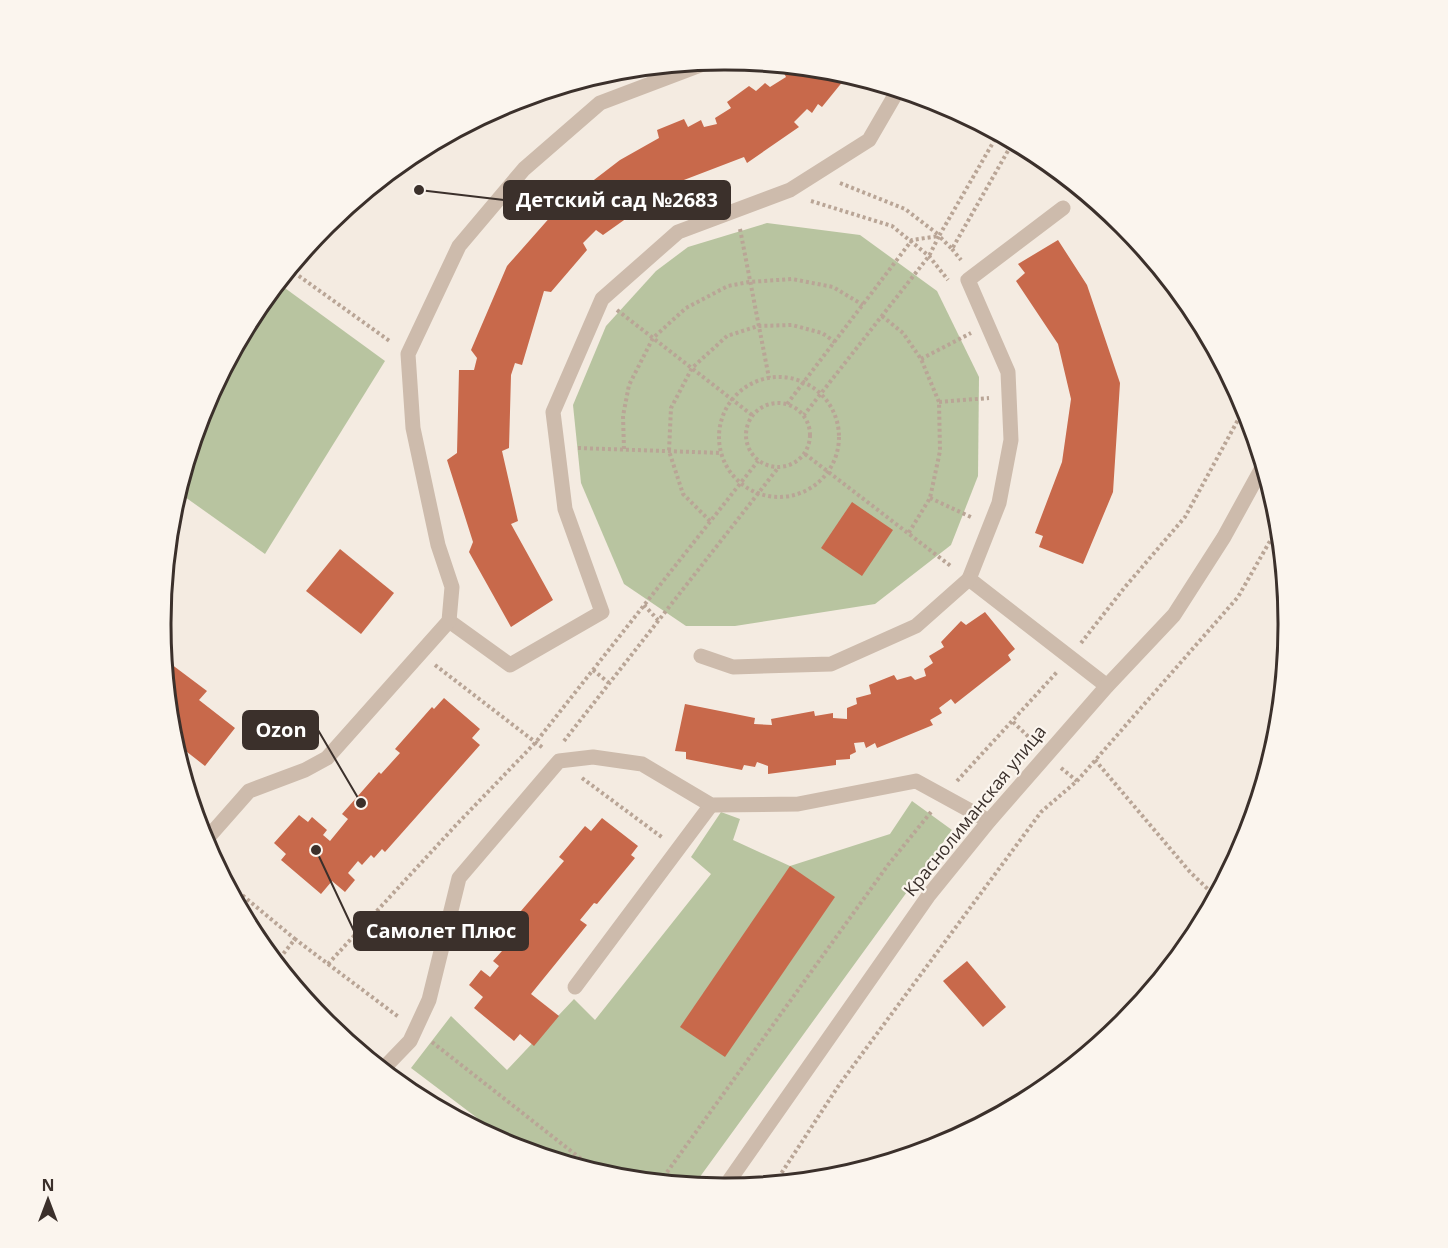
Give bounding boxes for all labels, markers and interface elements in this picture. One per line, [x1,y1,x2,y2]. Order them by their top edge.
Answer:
callout: Детский сад №2683 [504,181,730,219]
text: Детский сад №2683 [516,186,718,213]
callout: Ozon [243,711,318,749]
text: Ozon [255,716,307,743]
street label: Краснолиманская улица [898,720,1051,901]
callout: Самолет Плюс [354,912,528,950]
text: Самолет Плюс [366,917,516,944]
north arrow [18,1170,78,1230]
text: N [41,1174,55,1196]

